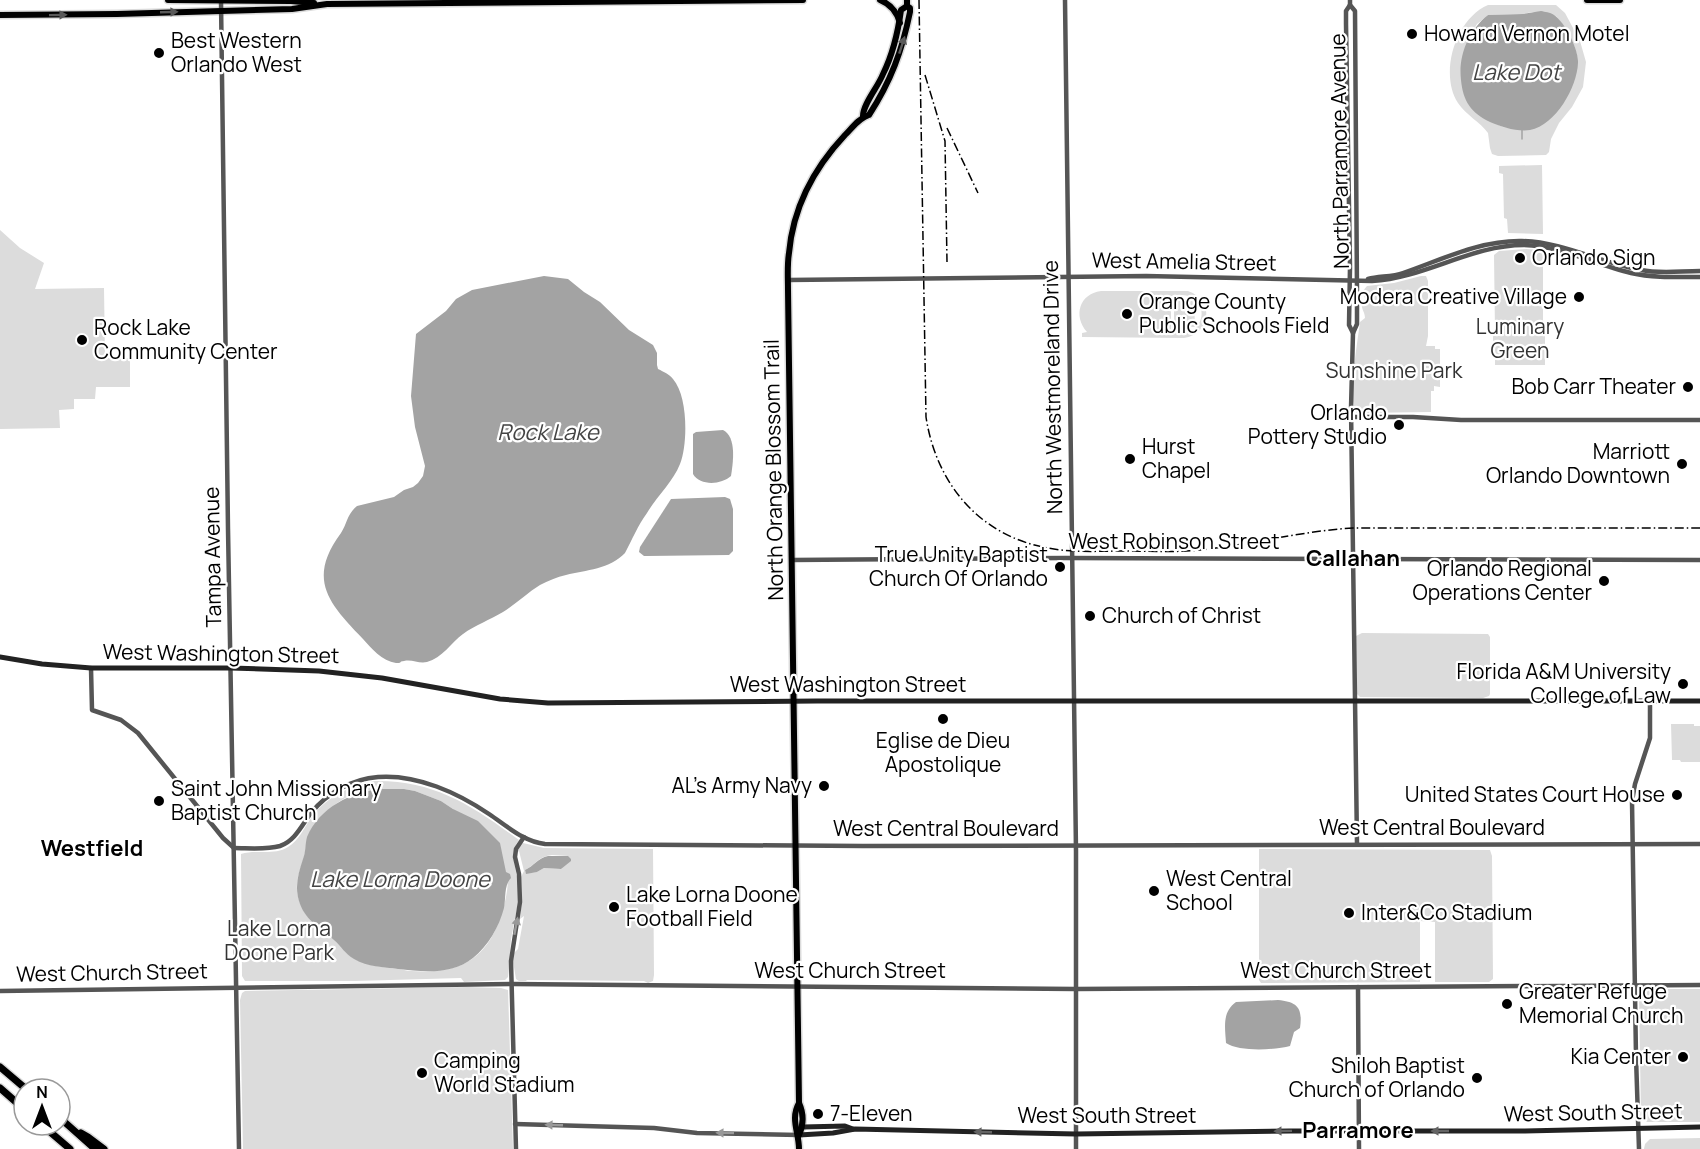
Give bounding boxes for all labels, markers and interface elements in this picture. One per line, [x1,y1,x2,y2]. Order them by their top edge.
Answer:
one-way arrow [160,8,179,17]
one-way arrow [49,10,68,20]
place label: Howard Vernon Motel [1424,19,1630,47]
place label: Best Western Orlando West [171,26,302,78]
marker: Howard Vernon Motel [1405,27,1419,41]
street label: North Parramore Avenue [1323,33,1355,269]
one-way arrow [898,36,908,54]
marker: Best Western Orlando West [152,46,166,60]
water label: Lake Dot [1472,57,1562,87]
place label: Orlando Sign [1532,243,1656,271]
street label: West Amelia Street [1091,245,1277,277]
marker: Orlando Sign [1513,251,1527,265]
street label: North Westmoreland Drive [1036,260,1068,514]
place label: Modera Creative Village [1340,282,1567,310]
place label: Orange County Public Schools Field [1139,287,1329,339]
marker: Modera Creative Village [1572,290,1586,304]
marker: Orange County Public Schools Field [1120,307,1134,321]
park label: Luminary Green [1476,312,1564,364]
place label: Rock Lake Community Center [94,313,278,365]
marker: Rock Lake Community Center [75,333,89,347]
street label: North Orange Blossom Trail [757,339,789,601]
park label: Sunshine Park [1325,356,1463,384]
place label: Bob Carr Theater [1511,372,1676,400]
marker: Bob Carr Theater [1681,380,1695,394]
place label: Orlando Pottery Studio [1248,398,1387,450]
water label: Rock Lake [497,417,600,447]
marker: Orlando Pottery Studio [1392,418,1406,432]
place label: Hurst Chapel [1142,432,1211,484]
place label: Marriott Orlando Downtown [1486,437,1670,489]
marker: Hurst Chapel [1123,452,1137,466]
marker: Marriott Orlando Downtown [1675,457,1689,471]
street label: Tampa Avenue [197,486,227,628]
street label: West Robinson Street [1068,527,1280,555]
place label: True Unity Baptist Church Of Orlando [869,540,1048,592]
district label: Callahan [1306,543,1400,573]
place label: Orlando Regional Operations Center [1413,554,1592,606]
marker: True Unity Baptist Church Of Orlando [1053,560,1067,574]
marker: Orlando Regional Operations Center [1597,574,1611,588]
place label: Church of Christ [1102,601,1261,629]
marker: Church of Christ [1083,609,1097,623]
street label: West Washington Street [102,637,340,669]
place label: Florida A&M University College of Law [1457,657,1671,709]
street label: West Washington Street [730,670,966,698]
marker: Florida A&M University College of Law [1676,677,1690,691]
marker: Eglise de Dieu Apostolique [936,712,950,726]
place label: Eglise de Dieu Apostolique [876,726,1010,778]
place label: AL's Army Navy [672,771,812,799]
place label: Saint John Missionary Baptist Church [171,774,381,826]
marker: AL's Army Navy [817,779,831,793]
place label: United States Court House [1405,780,1665,808]
marker: United States Court House [1670,788,1684,802]
marker: Saint John Missionary Baptist Church [152,794,166,808]
street label: West Central Boulevard [1319,813,1545,841]
street label: West Central Boulevard [833,814,1059,842]
district label: Westfield [41,833,143,863]
water label: Lake Lorna Doone [310,864,491,894]
place label: West Central School [1166,864,1292,916]
place label: Lake Lorna Doone Football Field [626,880,798,932]
marker: West Central School [1147,884,1161,898]
place label: Inter&Co Stadium [1361,898,1532,926]
marker: Lake Lorna Doone Football Field [607,900,621,914]
marker: Inter&Co Stadium [1342,906,1356,920]
park label: Lake Lorna Doone Park [224,914,334,966]
one-way arrow [512,916,521,935]
street label: West Church Street [16,956,208,988]
street label: West Church Street [754,956,946,984]
street label: West Church Street [1240,956,1432,984]
place label: Greater Refuge Memorial Church [1519,977,1683,1029]
marker: Greater Refuge Memorial Church [1500,997,1514,1011]
place label: Kia Center [1570,1042,1671,1070]
place label: Camping World Stadium [434,1046,575,1098]
marker: Kia Center [1676,1050,1690,1064]
place label: Shiloh Baptist Church of Orlando [1289,1051,1465,1103]
marker: Camping World Stadium [415,1066,429,1080]
marker: Shiloh Baptist Church of Orlando [1470,1071,1484,1085]
north arrow [12,1077,72,1137]
text: N [36,1081,48,1103]
street label: West South Street [1503,1096,1683,1128]
place label: 7-Eleven [830,1099,913,1127]
street label: West South Street [1018,1101,1196,1129]
marker: 7-Eleven [811,1107,825,1121]
district label: Parramore [1302,1115,1414,1145]
one-way arrow [545,1121,564,1130]
one-way arrow [1274,1126,1293,1136]
one-way arrow [1430,1126,1449,1136]
one-way arrow [974,1128,993,1137]
one-way arrow [715,1129,734,1138]

